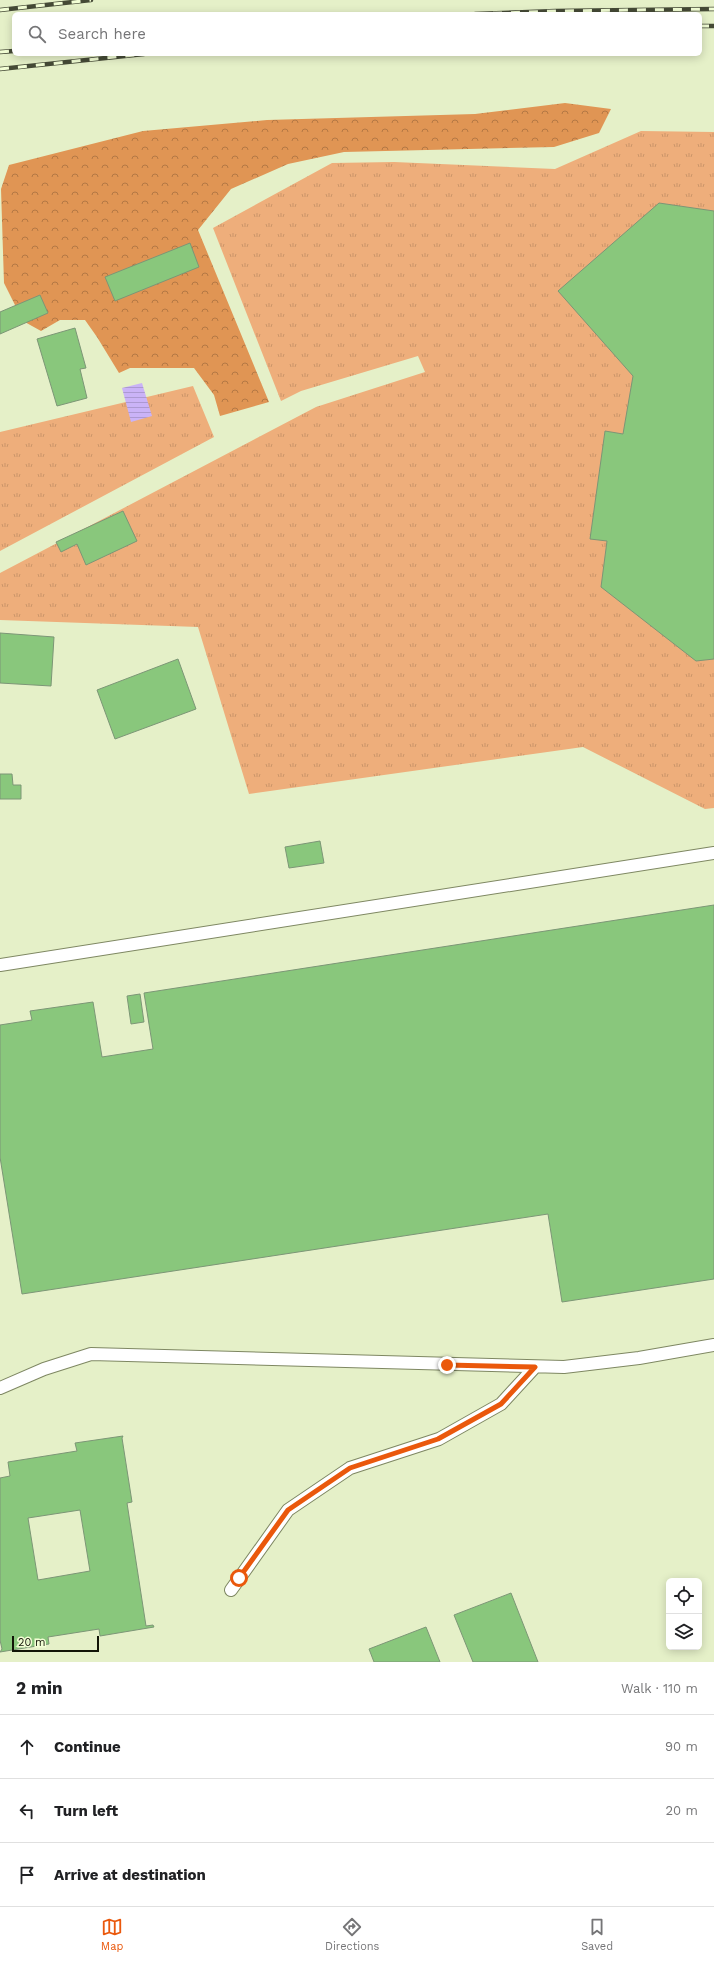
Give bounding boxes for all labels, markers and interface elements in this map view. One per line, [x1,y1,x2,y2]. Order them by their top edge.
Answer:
search box [12,12,702,56]
icon: search [26,23,48,45]
text: Search here [58,25,146,43]
route end [438,1356,456,1374]
route start [230,1569,248,1587]
map controls [666,1578,702,1650]
button: locate [666,1578,702,1614]
button: layers [666,1614,702,1650]
scale bar [12,1634,99,1653]
text: 20 m [18,1636,46,1649]
text: 2 min [16,1678,62,1698]
text: Walk · 110 m [621,1681,698,1696]
icon: ahead [16,1736,38,1758]
text: Continue [54,1738,121,1756]
text: 90 m [665,1739,698,1754]
icon: left [16,1800,38,1822]
text: Turn left [54,1802,118,1820]
text: 20 m [666,1803,698,1818]
icon: arrive [16,1864,38,1886]
text: Arrive at destination [54,1866,206,1884]
tab: Map [101,1916,123,1953]
tab: Directions [325,1916,379,1953]
tab: Saved [581,1916,613,1953]

